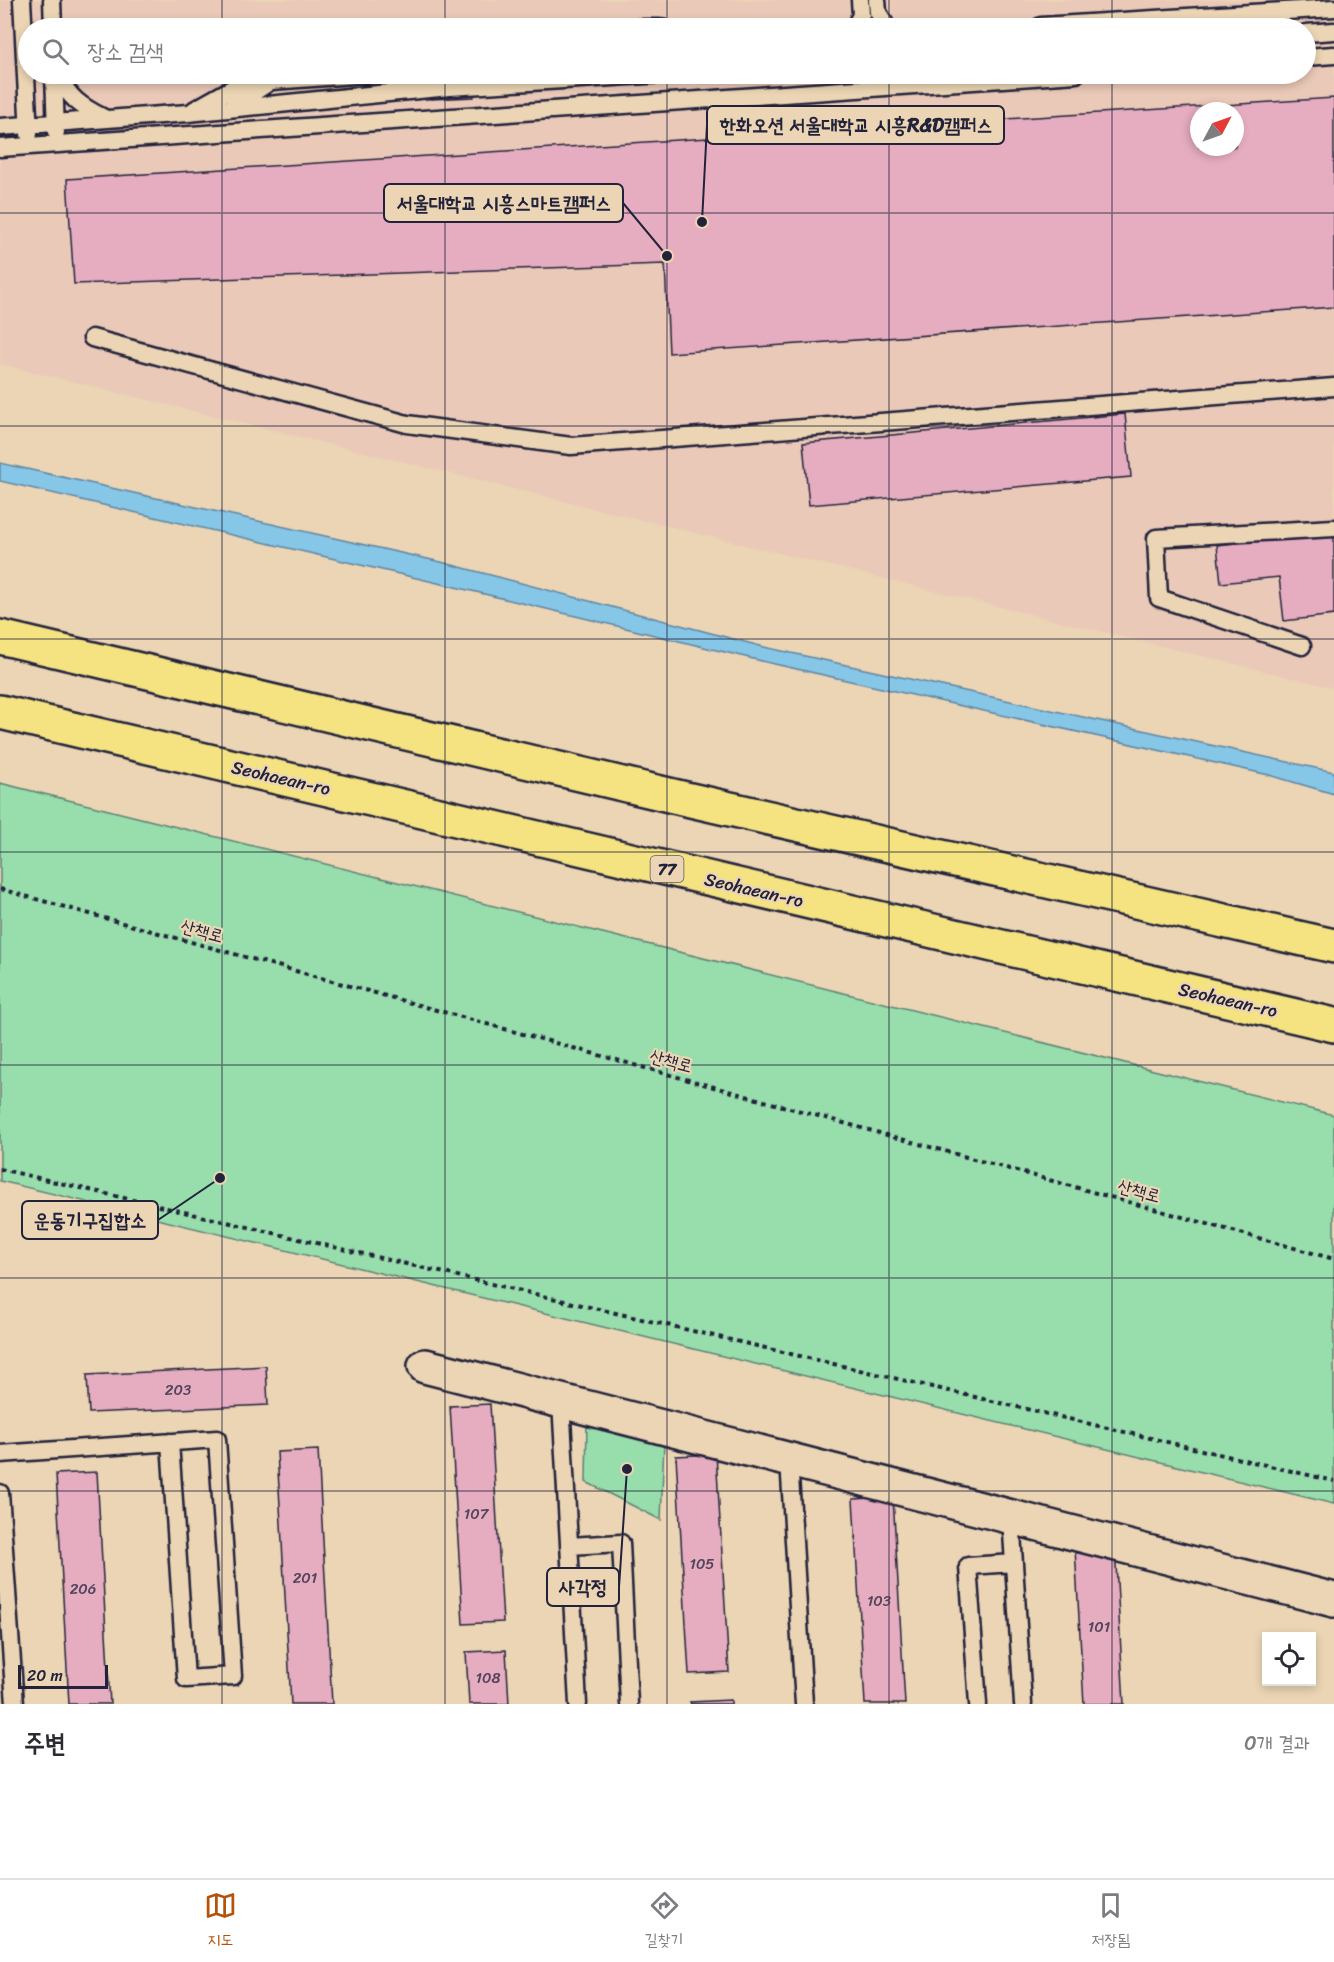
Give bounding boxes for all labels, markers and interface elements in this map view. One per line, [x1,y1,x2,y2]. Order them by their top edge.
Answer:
search box [18,18,1316,84]
text: 장소 검색 [87,32,164,71]
icon: search [39,35,72,68]
north arrow [1190,102,1244,156]
callout: 한화오션 서울대학교 시흥R&D캠퍼스 [707,106,1004,144]
text: 한화오션 서울대학교 시흥R&D캠퍼스 [719,108,992,143]
callout: 서울대학교 시흥스마트캠퍼스 [384,184,623,222]
text: 서울대학교 시흥스마트캠퍼스 [397,186,611,221]
street label: Seohaean-ro [228,751,334,805]
road number: 77 [650,856,684,882]
street label: Seohaean-ro [701,863,807,917]
street label: 산책로 [177,910,227,952]
street label: Seohaean-ro [1175,973,1281,1027]
street label: 산책로 [646,1040,696,1082]
street label: 산책로 [1114,1170,1164,1212]
callout: 운동기구집합소 [22,1201,158,1239]
text: 운동기구집합소 [34,1203,146,1238]
house number: 203 [165,1377,191,1403]
house number: 107 [464,1501,490,1527]
house number: 105 [689,1551,715,1577]
house number: 201 [293,1565,317,1591]
callout: 사각정 [547,1568,619,1606]
text: 사각정 [558,1570,607,1605]
house number: 206 [70,1576,96,1602]
house number: 103 [867,1588,891,1614]
house number: 101 [1088,1614,1110,1640]
map controls [1262,1632,1316,1686]
button: locate [1262,1632,1316,1686]
text: 20 m [27,1661,63,1690]
scale bar [18,1662,108,1690]
house number: 108 [476,1665,500,1691]
text: 주변 [24,1720,66,1766]
text: 0개 결과 [1244,1726,1310,1761]
tab: 지도 [204,1889,237,1954]
tab: 길찾기 [645,1889,683,1954]
tab: 저장됨 [1091,1889,1130,1954]

